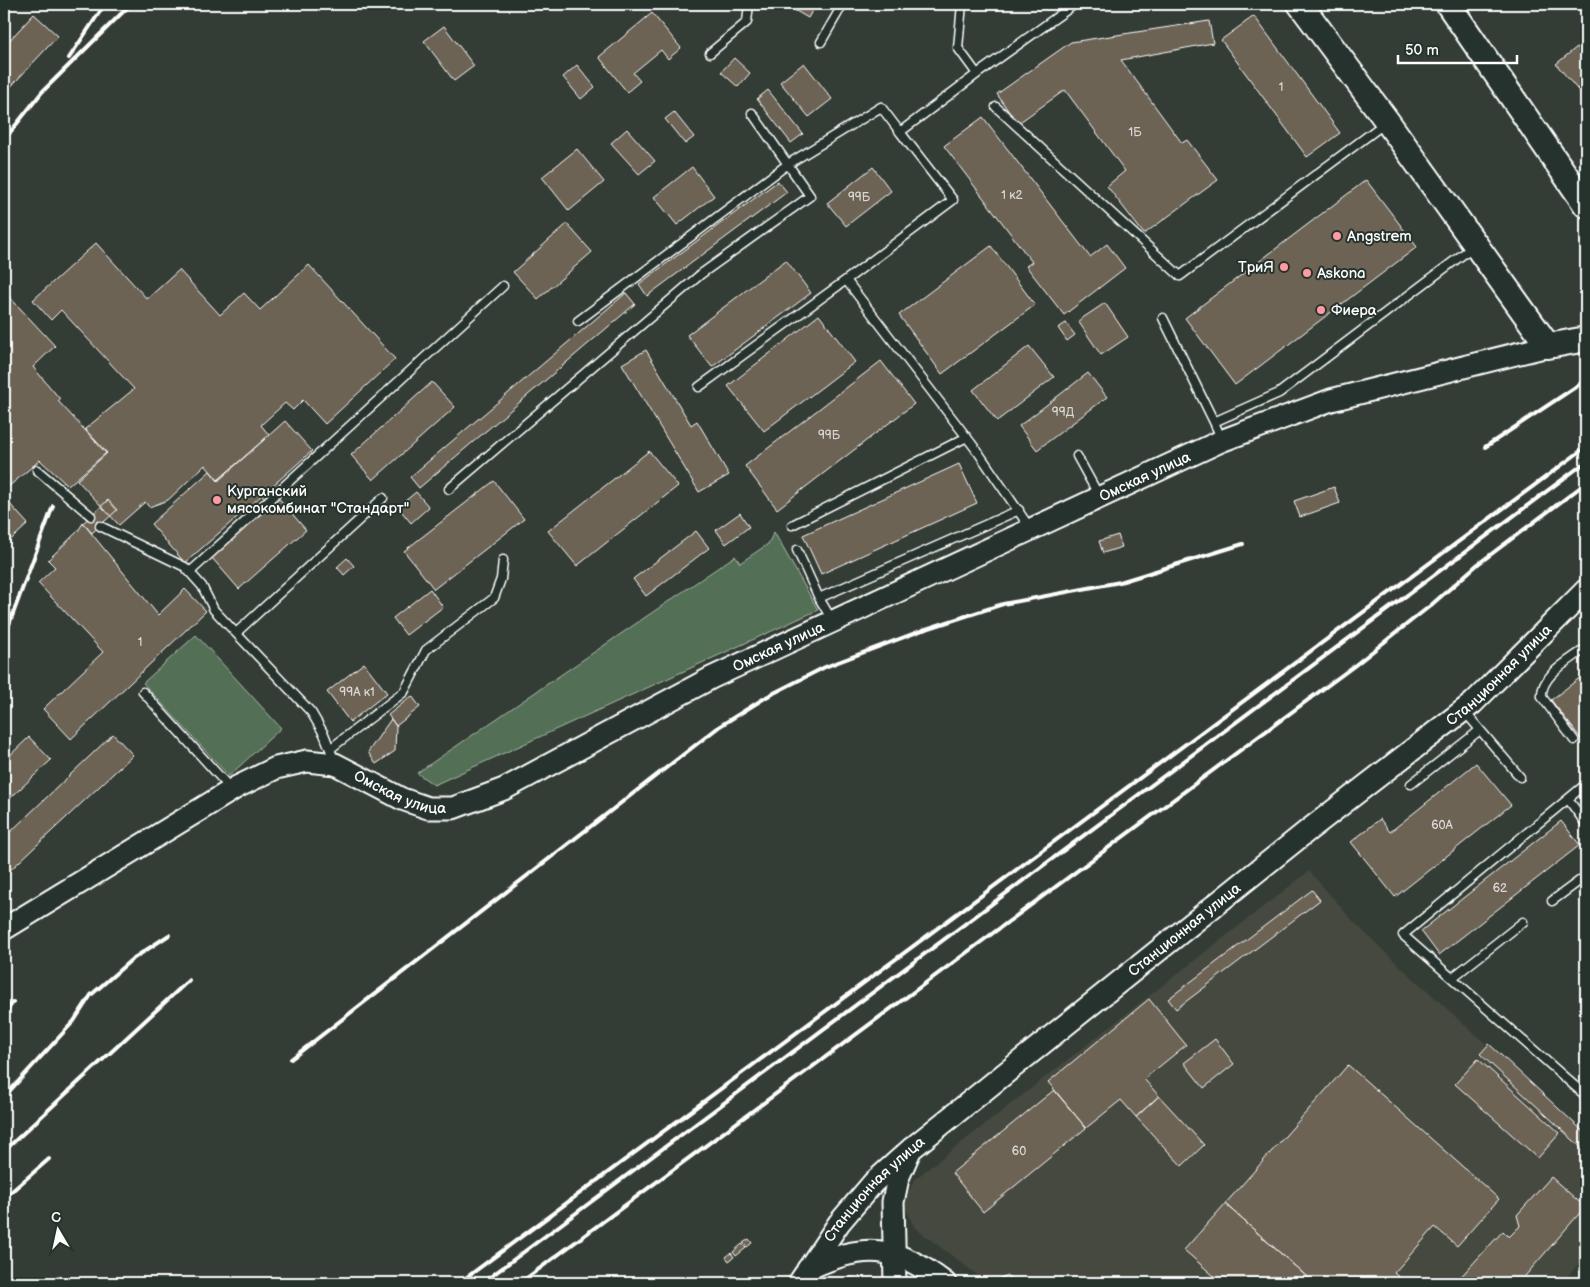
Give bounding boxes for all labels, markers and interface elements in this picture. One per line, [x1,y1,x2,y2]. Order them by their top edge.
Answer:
scale bar [1398,32,1516,64]
text: 50 m [1405,41,1439,60]
house number: 1 [1279,80,1283,95]
house number: 1Б [1129,125,1142,140]
house number: 1 к2 [1001,188,1023,203]
house number: 99Б [848,190,871,205]
place label: Angstrem [1347,227,1412,246]
marker: Angstrem [1331,230,1343,242]
place label: ТриЯ [1238,258,1274,277]
marker: ТриЯ [1278,261,1290,273]
place label: Askona [1317,264,1366,283]
marker: Askona [1301,267,1313,279]
place label: Фиера [1331,301,1377,320]
marker: Фиера [1315,304,1327,316]
house number: 99Д [1052,405,1075,420]
house number: 99Б [818,428,841,443]
street label: Омская улица [1096,447,1194,506]
place label: Курганский мясокомбинат "Стандарт" [227,482,409,518]
marker: Курганский мясокомбинат "Стандарт" [211,494,223,506]
street label: Омская улица [730,617,827,676]
street label: Станционная улица [1442,620,1556,730]
house number: 1 [138,635,142,650]
house number: 99А к1 [339,685,375,700]
street label: Омская улица [351,766,446,818]
house number: 60А [1431,818,1454,833]
street label: Станционная улица [1124,879,1245,981]
house number: 62 [1493,881,1507,896]
street label: Станционная улица [820,1132,929,1245]
house number: 60 [1012,1144,1026,1159]
north arrow [32,1204,82,1254]
text: С [50,1208,62,1227]

